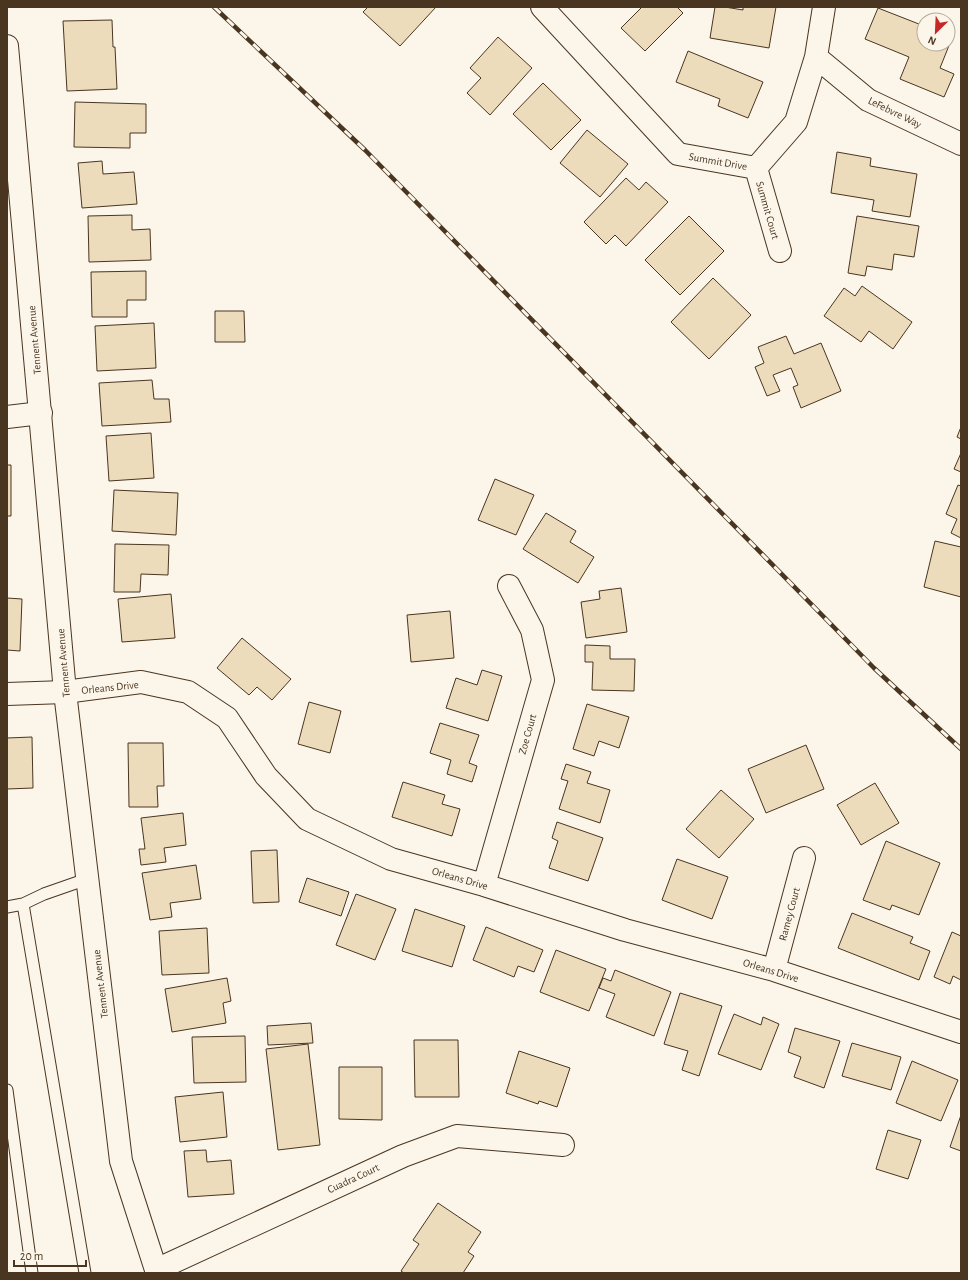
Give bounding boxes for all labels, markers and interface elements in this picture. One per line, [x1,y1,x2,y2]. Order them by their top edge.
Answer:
north arrow [916,12,956,52]
text: N [926,34,938,47]
street label: LeFebvre Way [866,95,924,130]
street label: Summit Drive [688,151,748,172]
street label: Summit Court [754,180,781,241]
street label: Tennent Avenue [26,305,43,375]
street label: Tennent Avenue [55,628,72,698]
street label: Orleans Drive [81,679,139,696]
street label: Zoe Court [517,712,539,755]
street label: Orleans Drive [431,865,489,892]
street label: Ramey Court [777,886,802,942]
street label: Tennent Avenue [91,949,110,1019]
street label: Orleans Drive [742,957,800,984]
street label: Cuadra Court [326,1161,381,1195]
scale bar [14,1242,86,1268]
text: 20 m [20,1250,43,1262]

